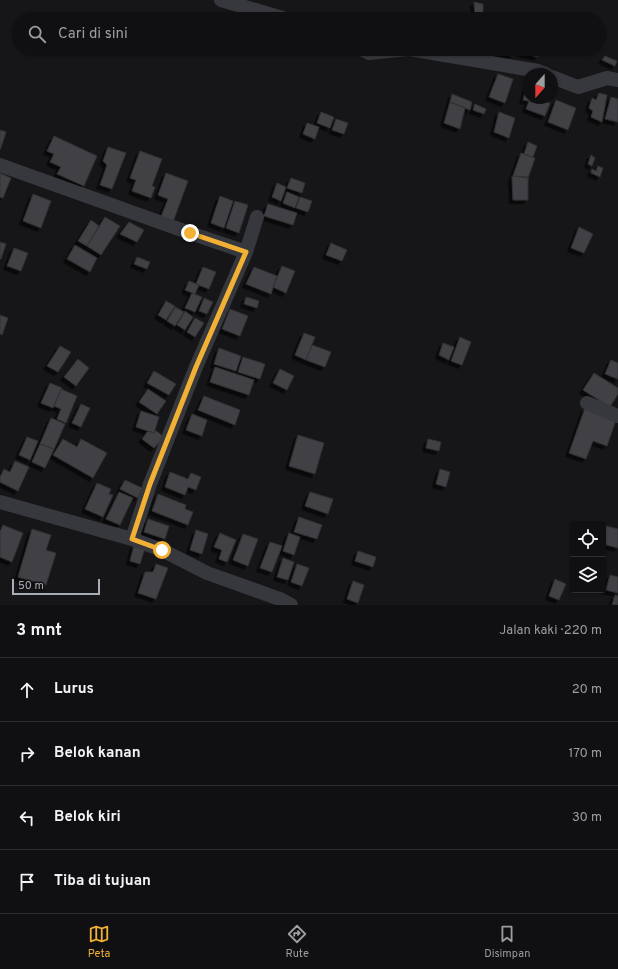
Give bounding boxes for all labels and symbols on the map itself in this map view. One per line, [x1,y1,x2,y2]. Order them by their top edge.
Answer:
north arrow [522,68,558,104]
route end [181,224,199,242]
route start [153,541,171,559]
scale bar [12,577,100,596]

